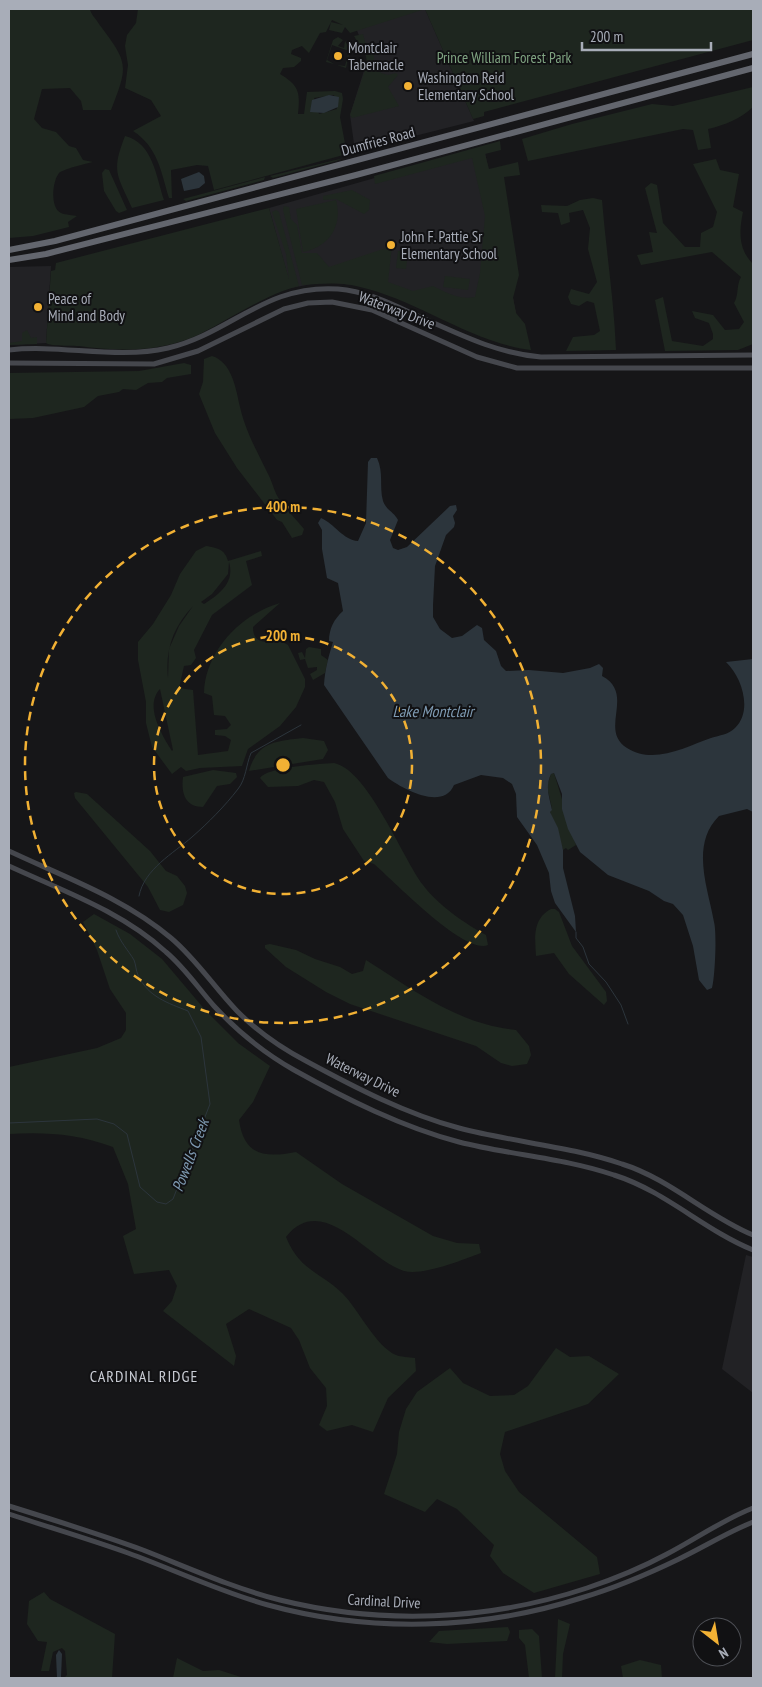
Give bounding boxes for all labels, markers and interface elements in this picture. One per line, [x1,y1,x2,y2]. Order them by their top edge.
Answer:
scale bar [582,20,711,52]
text: 200 m [590,27,623,46]
place label: Montclair Tabernacle [348,38,404,74]
park label: Prince William Forest Park [437,48,572,67]
marker: Montclair Tabernacle [332,50,344,62]
place label: Washington Reid Elementary School [418,68,515,104]
marker: Washington Reid Elementary School [402,80,414,92]
street label: Dumfries Road [339,122,417,160]
place label: John F. Pattie Sr Elementary School [400,227,498,263]
marker: John F. Pattie Sr Elementary School [385,239,397,251]
street label: Waterway Drive [356,287,438,333]
place label: Peace of Mind and Body [48,289,125,325]
marker: Peace of Mind and Body [32,301,44,313]
text: 400 m [266,497,300,516]
text: 200 m [266,626,300,645]
water label: Lake Montclair [393,701,476,721]
centre of rings [274,756,292,774]
street label: Waterway Drive [323,1049,403,1101]
water label: Powells Creek [167,1114,214,1194]
district label: CARDINAL RIDGE [90,1366,198,1386]
street label: Cardinal Drive [347,1590,421,1612]
north arrow [692,1617,742,1667]
text: N [716,1643,732,1663]

